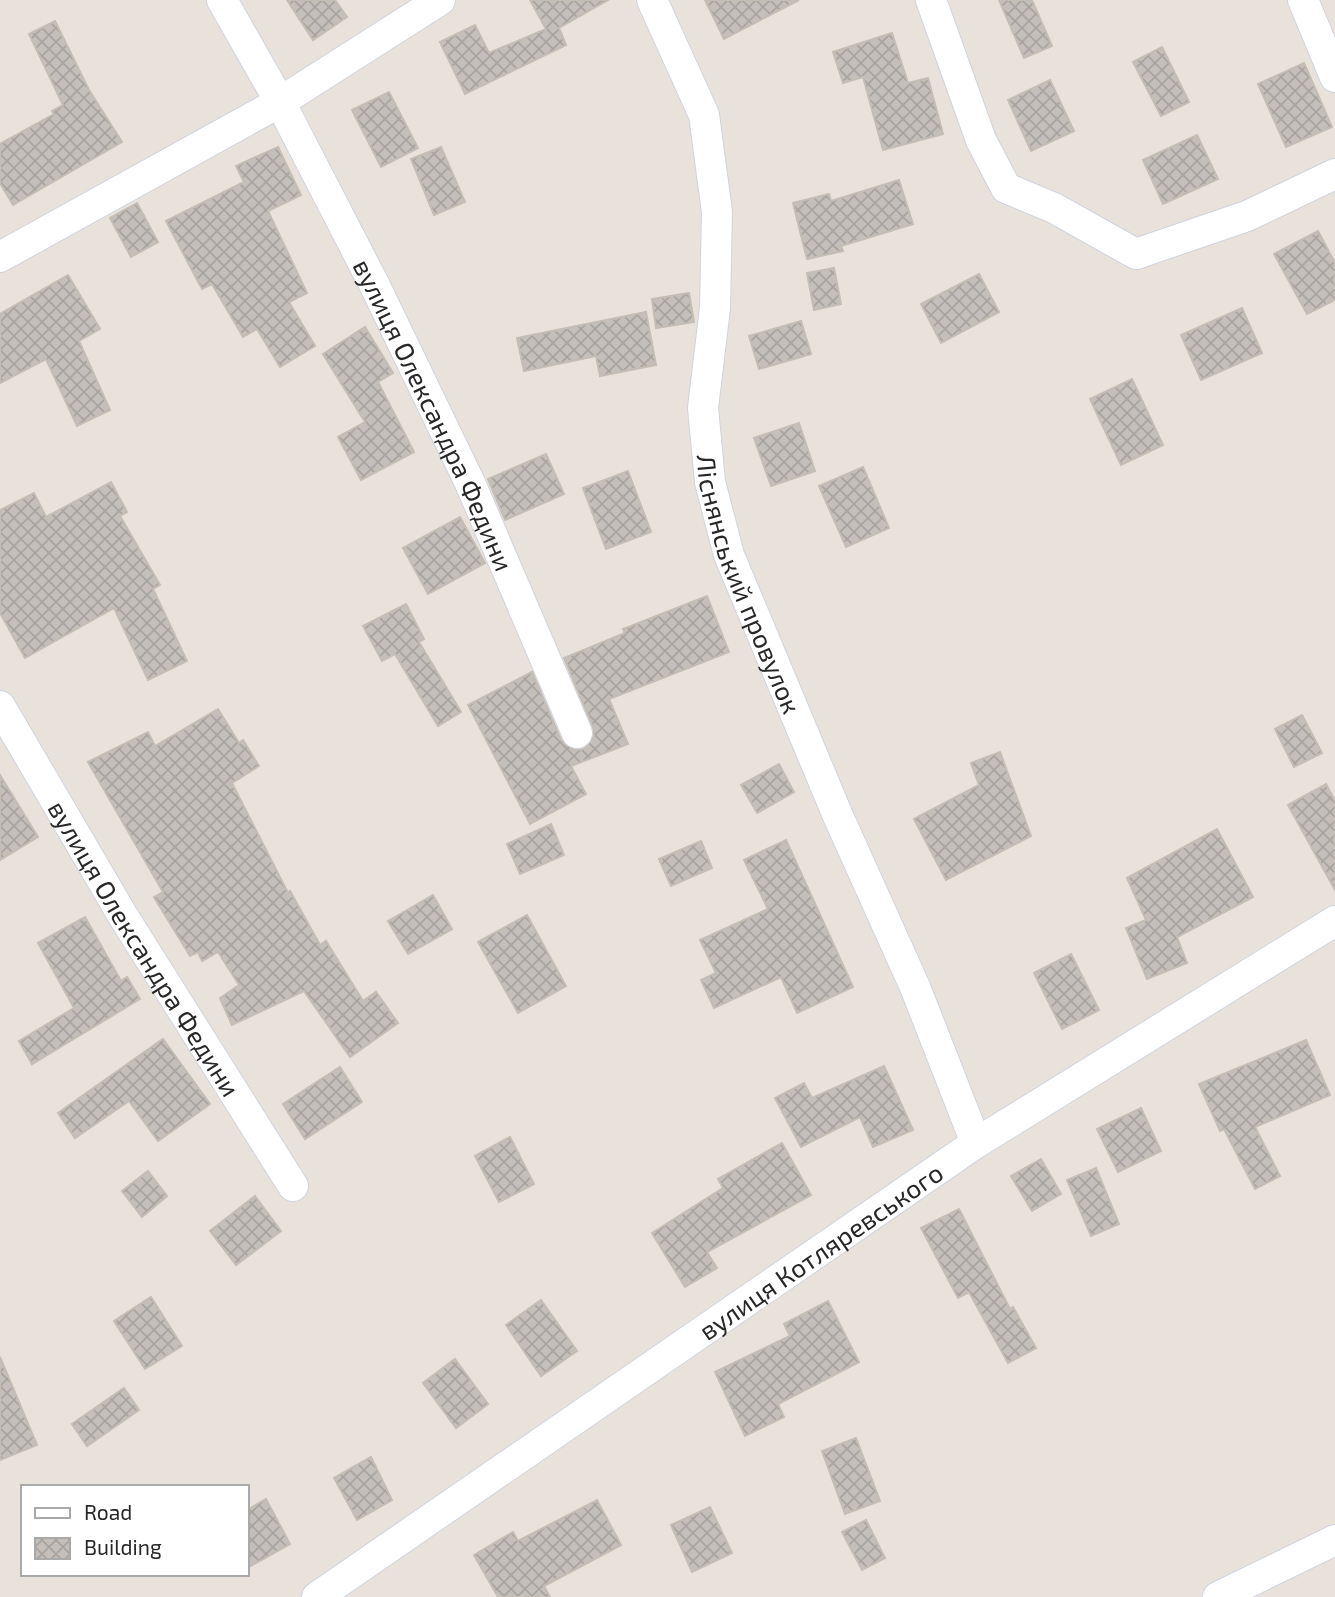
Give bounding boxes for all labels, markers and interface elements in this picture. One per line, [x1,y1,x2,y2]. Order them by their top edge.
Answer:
street label: вулиця Олександра Федини [348,253,521,575]
street label: Ліснянський провулок [692,453,809,718]
street label: вулиця Олександра Федини [43,794,248,1101]
street label: вулиця Котляревського [692,1156,948,1345]
legend [21,1485,248,1576]
text: Road [84,1499,132,1524]
text: Building [84,1534,162,1559]

